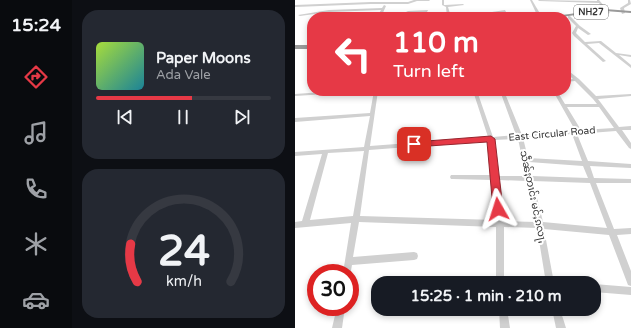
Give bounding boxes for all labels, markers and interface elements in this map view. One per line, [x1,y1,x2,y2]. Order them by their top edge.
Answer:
road number: NH27 [574,5,608,19]
text: 15:24 [11,14,61,36]
text: 110 m [393,26,479,60]
icon: left [327,28,379,80]
text: Paper Moons [156,49,251,67]
text: Turn left [393,60,465,82]
icon: directions [22,63,50,91]
text: Ada Vale [156,67,211,83]
icon: previous [114,106,136,128]
icon: pause [172,106,194,128]
icon: next [231,106,253,128]
icon: music [22,119,50,147]
street label: East Circular Road [508,124,596,144]
pin [397,127,431,161]
icon: arrive [403,133,425,155]
street label: သဵၼ်ႈတၢင်း မင်ႇၵလႃႇ [515,149,551,245]
icon: phone [22,175,50,203]
position arrow [477,188,519,230]
text: 24 [157,226,210,276]
icon: climate [22,230,50,258]
speed limit sign: 30 [307,264,359,316]
text: km/h [166,272,201,289]
icon: car [22,286,50,314]
text: 15:25 · 1 min · 210 m [411,287,561,305]

